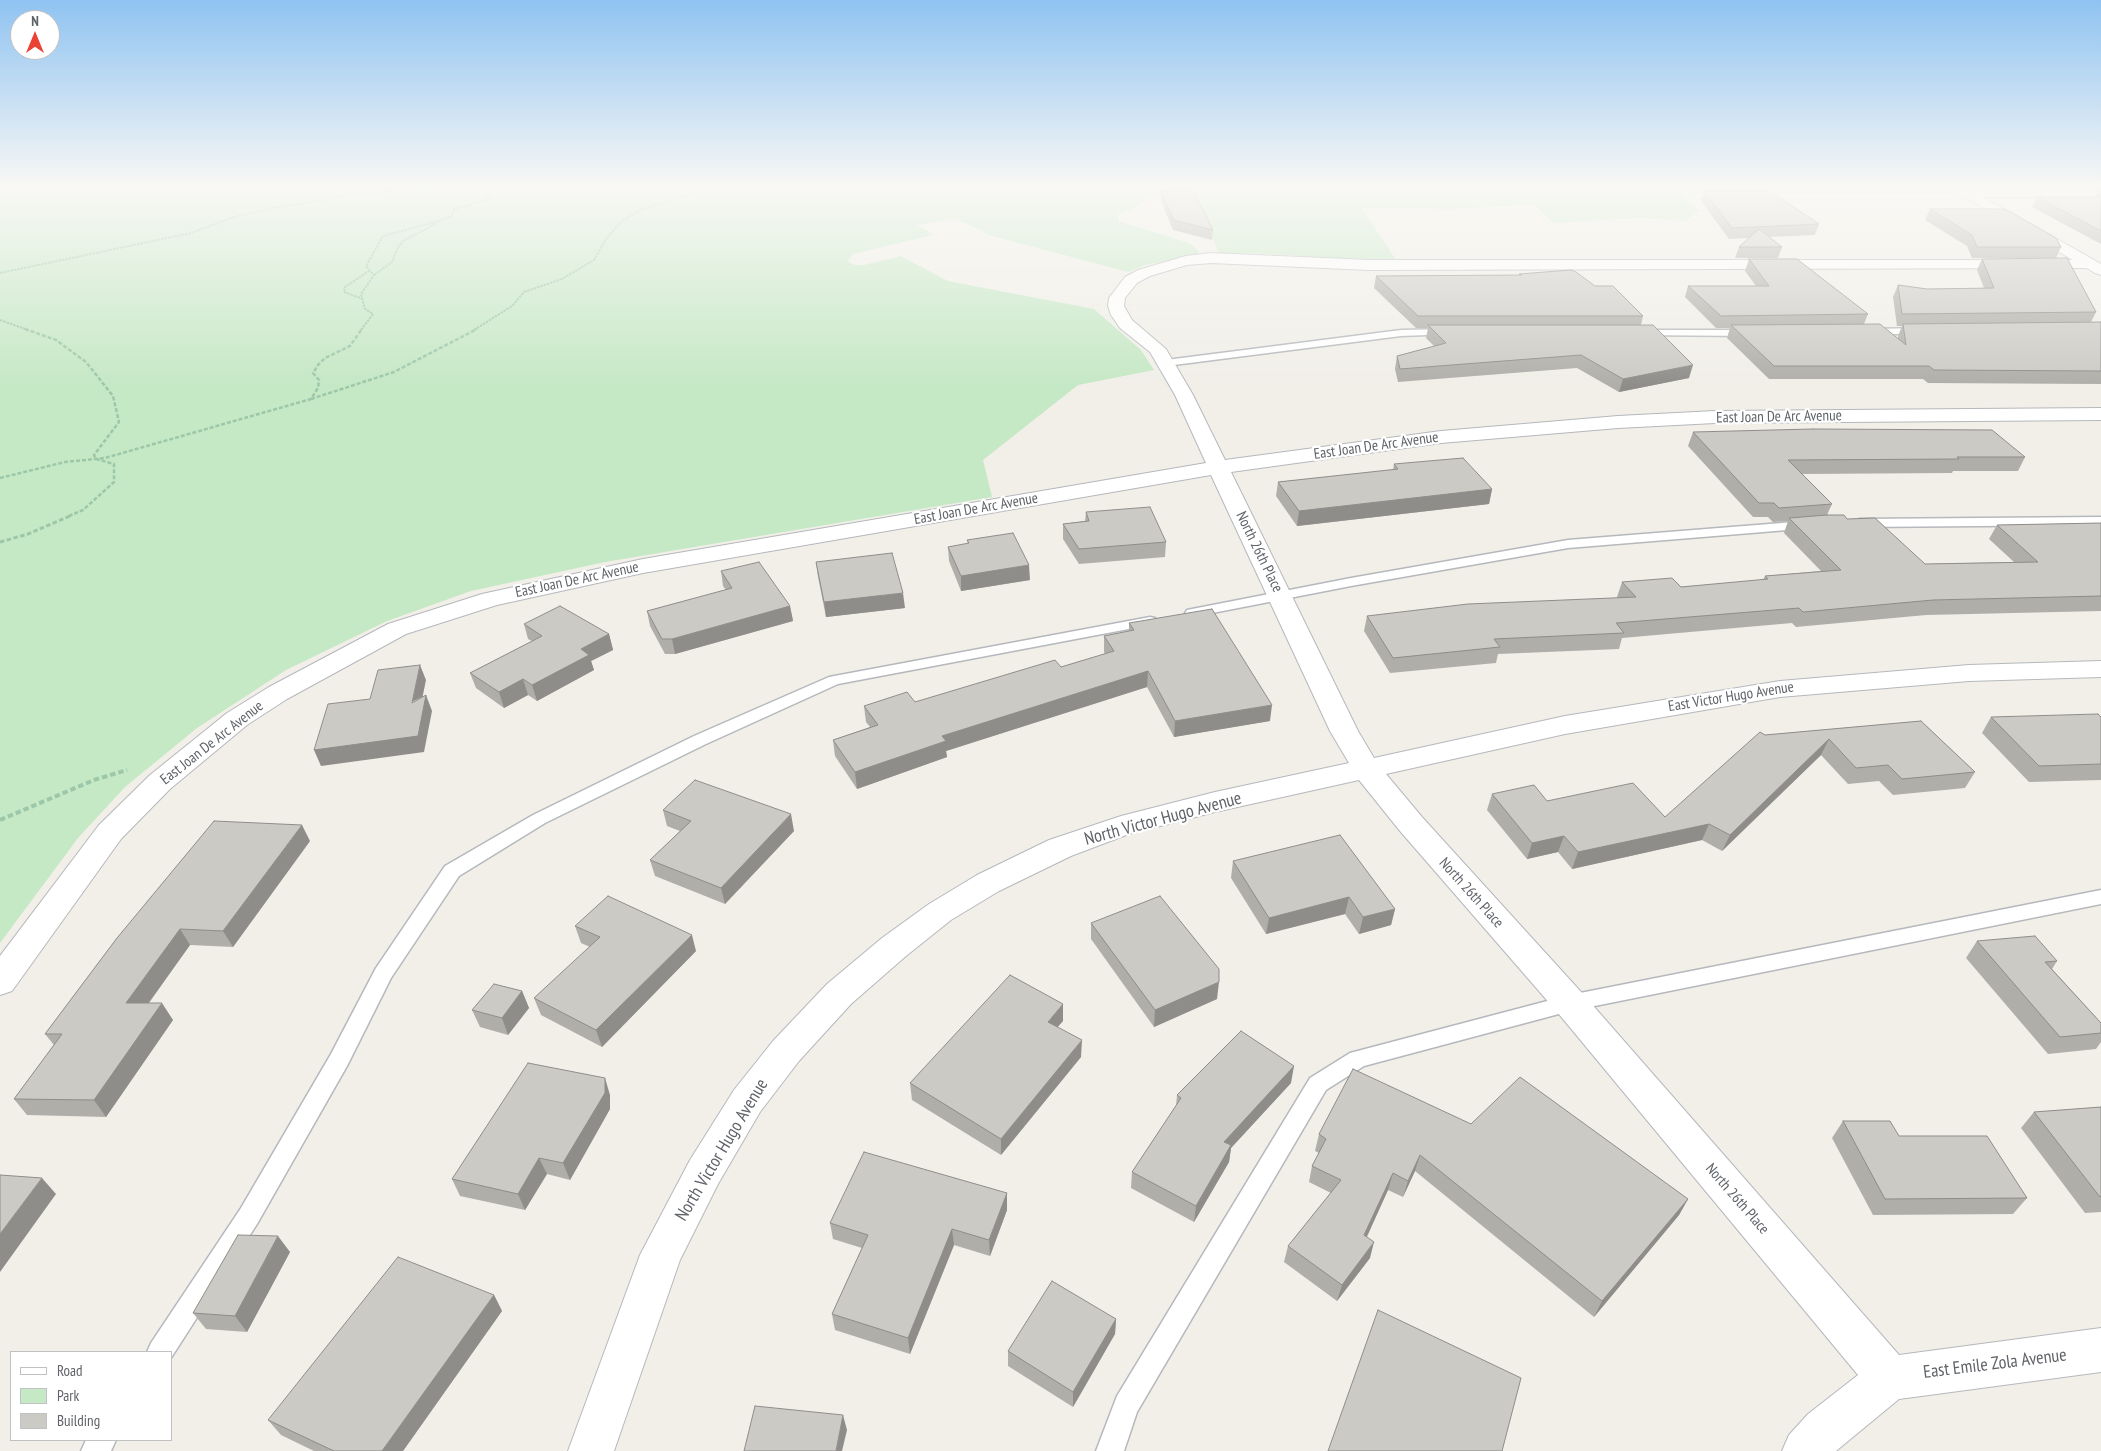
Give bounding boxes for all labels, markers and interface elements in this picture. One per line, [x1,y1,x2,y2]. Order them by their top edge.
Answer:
north arrow [10,10,60,60]
text: N [31,12,39,30]
street label: East Joan De Arc Avenue [1716,407,1842,427]
street label: East Joan De Arc Avenue [1313,428,1439,464]
street label: East Joan De Arc Avenue [913,489,1039,529]
street label: North 26th Place [1232,509,1286,595]
street label: East Joan De Arc Avenue [514,558,640,602]
street label: East Victor Hugo Avenue [1667,678,1795,716]
street label: East Joan De Arc Avenue [157,697,267,789]
street label: North Victor Hugo Avenue [1082,788,1244,850]
street label: North 26th Place [1435,854,1507,932]
street label: North Victor Hugo Avenue [671,1075,773,1225]
street label: North 26th Place [1701,1160,1773,1238]
street label: East Emile Zola Avenue [1922,1344,2068,1384]
legend [10,1351,172,1441]
text: Road [57,1361,83,1380]
text: Park [57,1386,79,1405]
text: Building [57,1411,100,1430]

